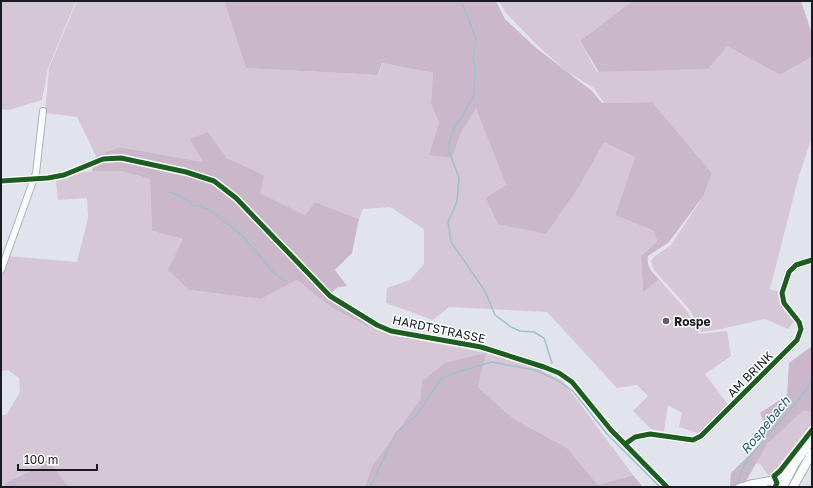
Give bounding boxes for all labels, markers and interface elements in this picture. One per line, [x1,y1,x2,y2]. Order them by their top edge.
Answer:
street label: HARDTSTRASSE [391,312,487,346]
place label: Rospe [674,314,711,329]
marker: Rospe [661,316,671,326]
street label: AM BRINK [724,348,776,400]
water label: Rospebach [737,392,794,457]
scale bar [18,446,97,472]
text: 100 m [24,452,58,467]

